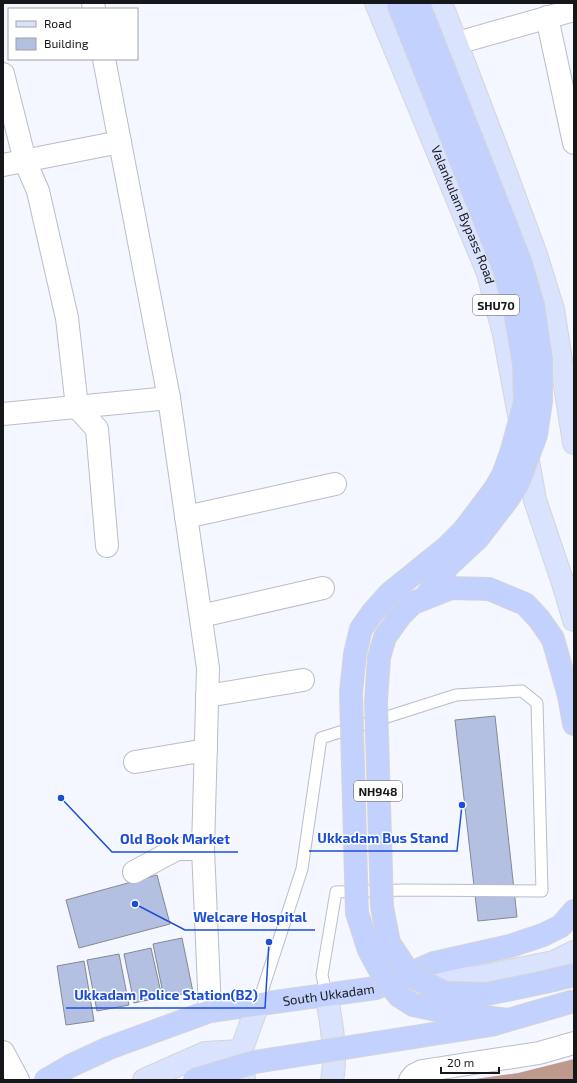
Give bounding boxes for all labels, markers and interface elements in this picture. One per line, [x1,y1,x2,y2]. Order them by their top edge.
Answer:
legend [8,8,138,60]
text: Road [44,16,72,30]
text: Building [44,36,89,50]
street label: Valankulam Bypass Road [428,143,498,286]
road number: SHU70 [473,295,519,315]
road number: NH948 [354,781,402,801]
callout: Ukkadam Bus Stand [309,825,457,851]
callout: Old Book Market [112,826,238,852]
text: Ukkadam Bus Stand [317,829,449,846]
text: Old Book Market [120,830,230,847]
callout: Welcare Hospital [185,904,315,930]
text: Welcare Hospital [193,908,307,925]
street label: South Ukkadam [282,980,376,1009]
callout: Ukkadam Police Station(B2) [66,982,265,1008]
text: Ukkadam Police Station(B2) [74,986,258,1003]
scale bar [441,1049,499,1075]
text: 20 m [447,1055,474,1069]

